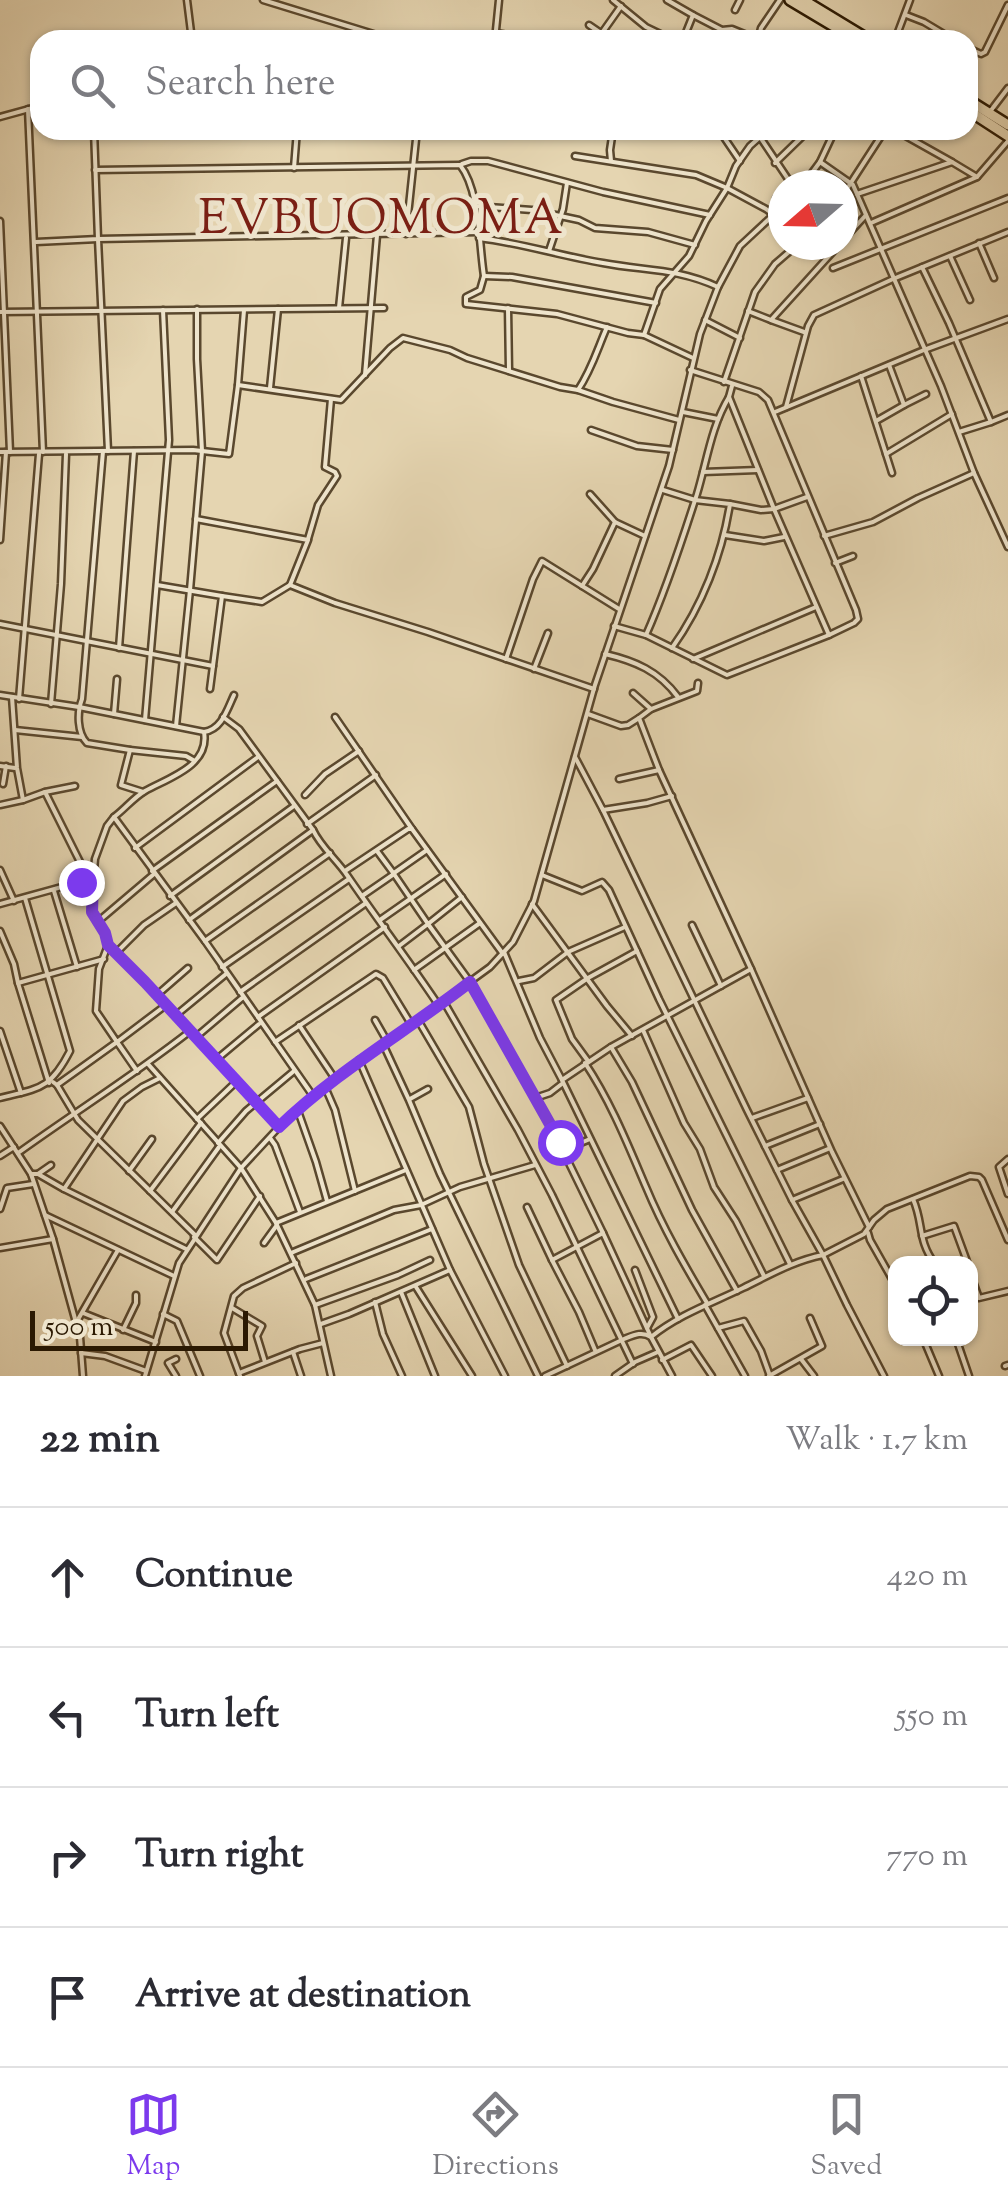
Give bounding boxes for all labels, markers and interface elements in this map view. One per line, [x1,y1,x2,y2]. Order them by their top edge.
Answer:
search box [30,30,978,140]
icon: search [65,58,120,113]
text: Search here [145,58,336,112]
north arrow [768,170,858,260]
district label: EVBUOMOMA [199,187,565,256]
route end [59,860,105,906]
route start [538,1120,584,1166]
map controls [888,1256,978,1346]
button: locate [888,1256,978,1346]
scale bar [30,1306,248,1350]
text: 500 m [45,1308,113,1348]
text: 22 min [40,1411,160,1471]
text: Walk · 1.7 km [786,1418,968,1464]
icon: ahead [40,1550,95,1605]
text: Continue [135,1550,293,1604]
text: 420 m [887,1554,968,1600]
icon: left [40,1690,95,1745]
text: Turn left [135,1690,279,1744]
text: 550 m [896,1694,968,1740]
icon: right [40,1830,95,1885]
text: Turn right [135,1830,303,1884]
text: 770 m [886,1834,968,1880]
icon: arrive [40,1970,95,2025]
text: Arrive at destination [135,1970,471,2024]
tab: Map [126,2087,181,2187]
tab: Directions [432,2087,559,2187]
tab: Saved [810,2087,882,2187]

